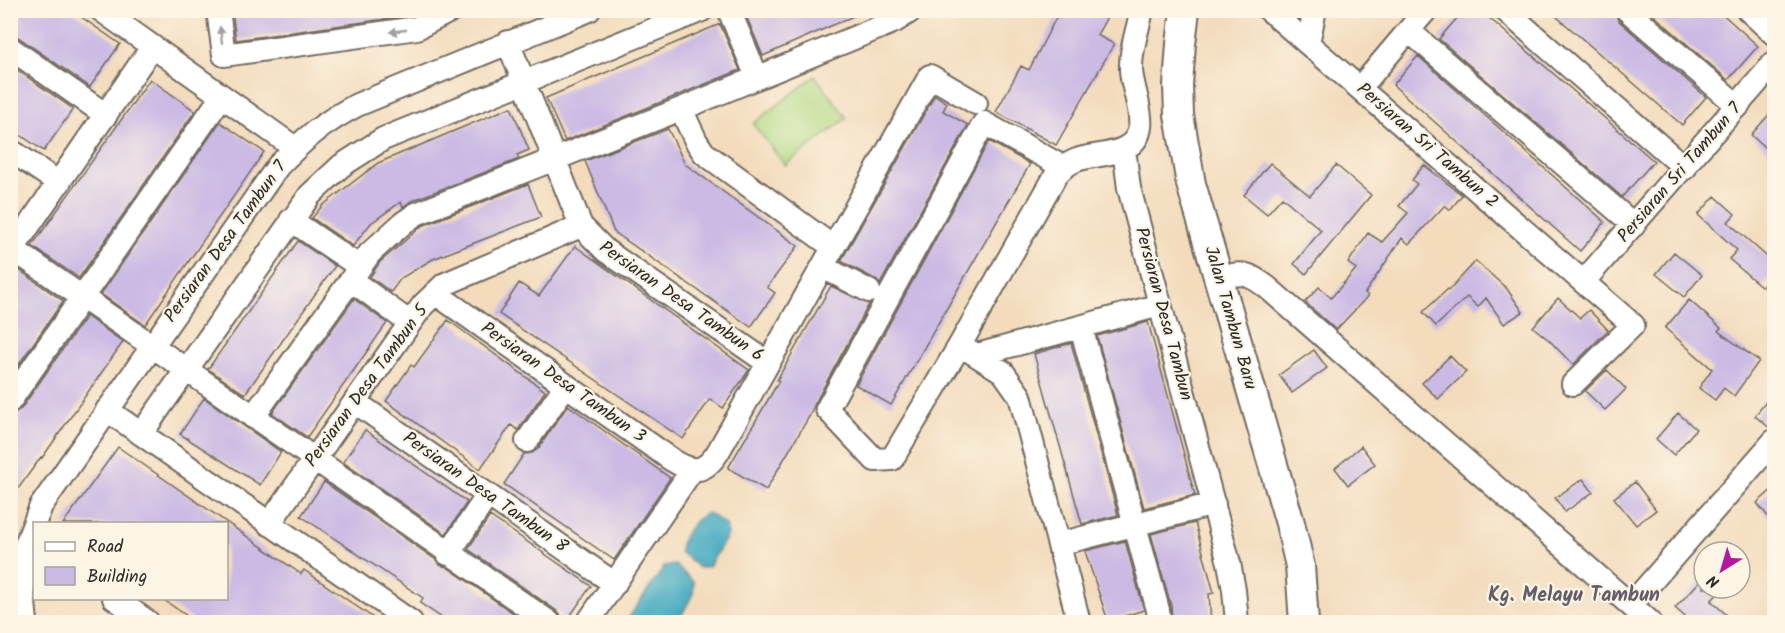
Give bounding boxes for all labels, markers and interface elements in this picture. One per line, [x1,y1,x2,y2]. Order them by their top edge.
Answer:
one-way arrow [217,26,226,45]
one-way arrow [388,26,407,35]
street label: Persiaran Sri Tambun 2 [1349,76,1505,216]
street label: Persiaran Sri Tambun 7 [1611,96,1750,250]
street label: Persiaran Desa Tambun 7 [157,154,295,329]
street label: Persiaran Desa Tambun [1126,224,1200,404]
street label: Persiaran Desa Tambun 6 [592,234,770,370]
street label: Jalan Tambun Baru [1196,243,1264,394]
street label: Persiaran Desa Tambun 5 [298,297,437,474]
street label: Persiaran Desa Tambun 3 [474,315,652,451]
street label: Persiaran Desa Tambun 8 [396,425,574,561]
legend [33,522,228,600]
text: Road [87,533,124,562]
north arrow [1692,540,1752,600]
text: Building [87,563,147,592]
text: N [1702,568,1725,594]
district label: Kg. Melayu Tambun [1488,580,1660,612]

